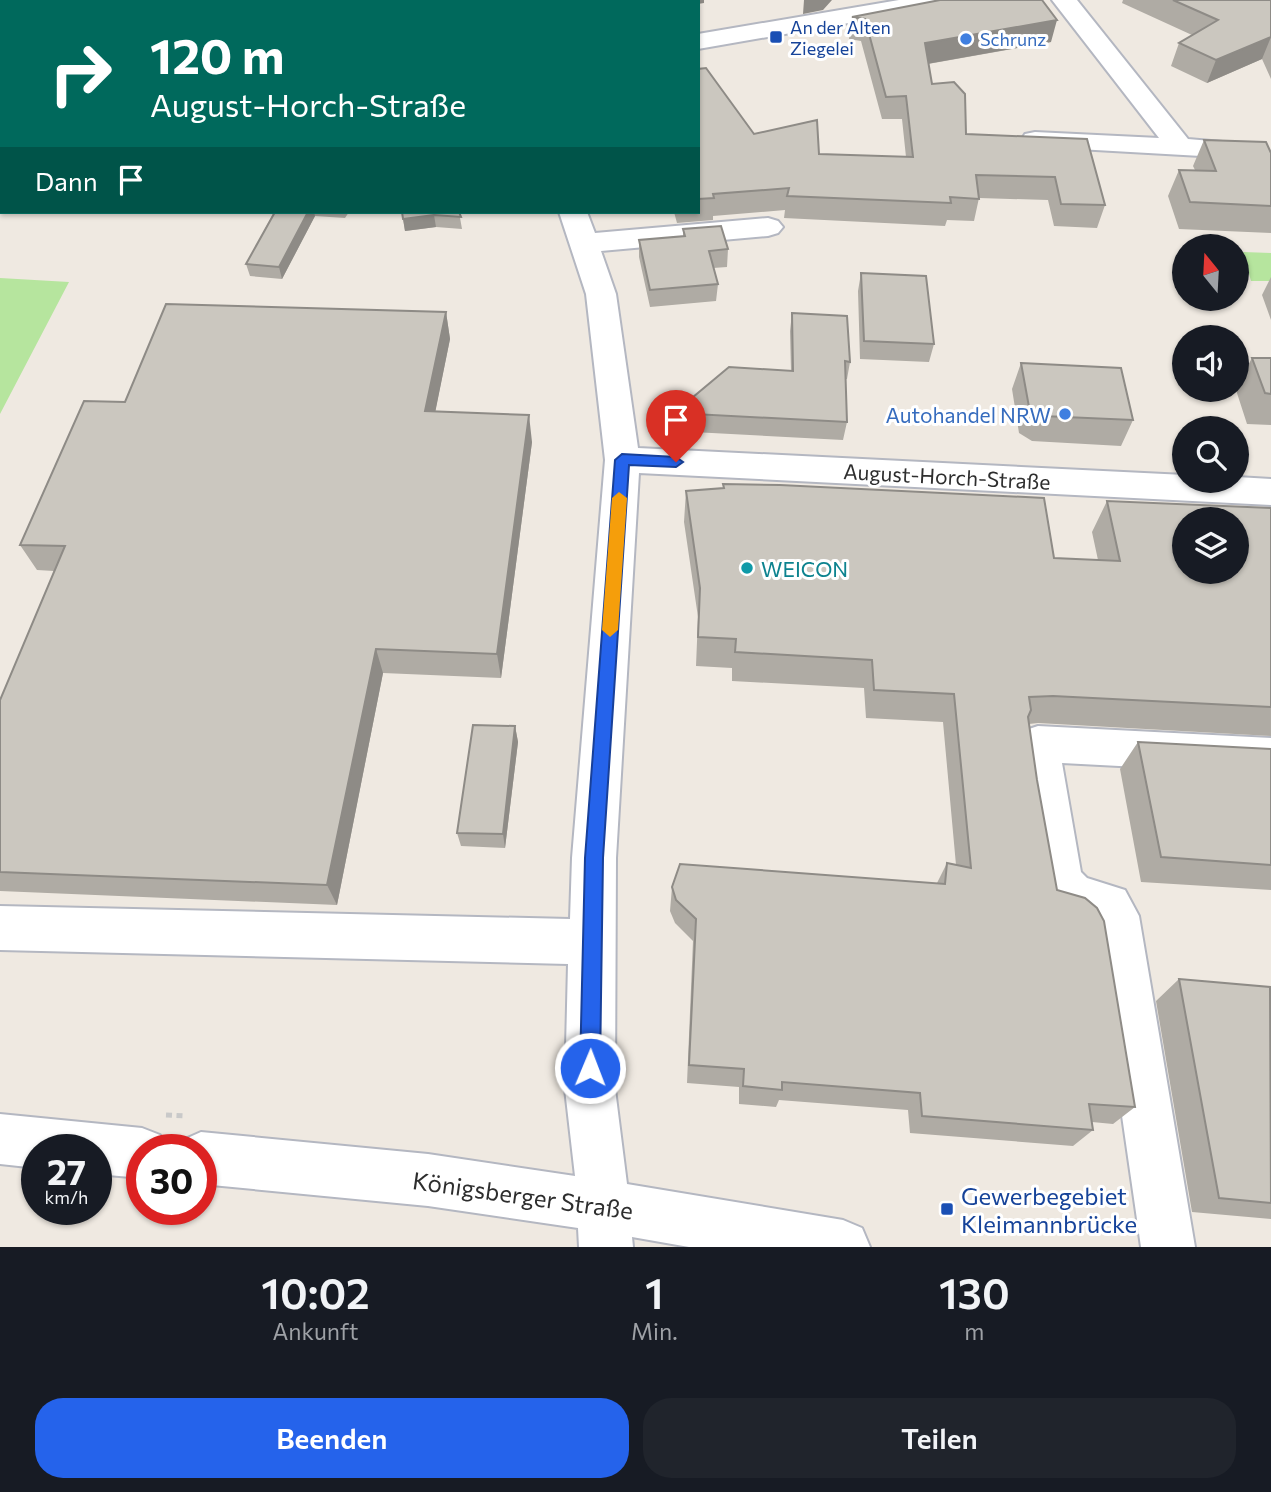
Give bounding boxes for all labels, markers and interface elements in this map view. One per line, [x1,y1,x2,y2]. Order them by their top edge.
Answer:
place label: An der Alten Ziegelei [790,16,891,59]
text: 120 m [150,24,284,84]
icon: right [35,28,126,119]
place label: Schrunz [980,28,1046,50]
marker: An der Alten Ziegelei [768,29,784,45]
marker: Schrunz [958,31,974,47]
text: August-Horch-Straße [150,84,466,124]
icon: arrive [112,161,150,199]
text: Dann [35,165,98,196]
north arrow [1172,234,1250,312]
map controls [1172,234,1249,584]
button: sound [1172,325,1249,402]
pin [646,390,706,462]
icon: arrive [657,401,695,439]
place label: Autohandel NRW [885,402,1051,427]
marker: Autohandel NRW [1057,406,1073,422]
button: search [1172,416,1249,493]
street label: August-Horch-Straße [843,458,1051,494]
button: layers [1172,507,1249,584]
place label: WEICON [761,556,848,581]
marker: WEICON [739,560,755,576]
position arrow [553,1031,627,1105]
speed limit sign: 30 [126,1134,217,1225]
text: 27 [47,1149,86,1192]
street label: Königsberger Straße [411,1165,635,1225]
place label: Gewerbegebiet Kleimannbrücke [961,1181,1137,1238]
text: km/h [45,1186,88,1208]
marker: Gewerbegebiet Kleimannbrücke [939,1201,955,1217]
text: 10:02 [261,1266,370,1318]
text: 1 [645,1266,664,1318]
text: 130 [939,1266,1010,1318]
text: Ankunft [272,1317,359,1345]
text: Min. [631,1317,678,1345]
text: m [964,1317,984,1345]
button: Beenden [35,1398,629,1478]
button: Teilen [643,1398,1236,1478]

